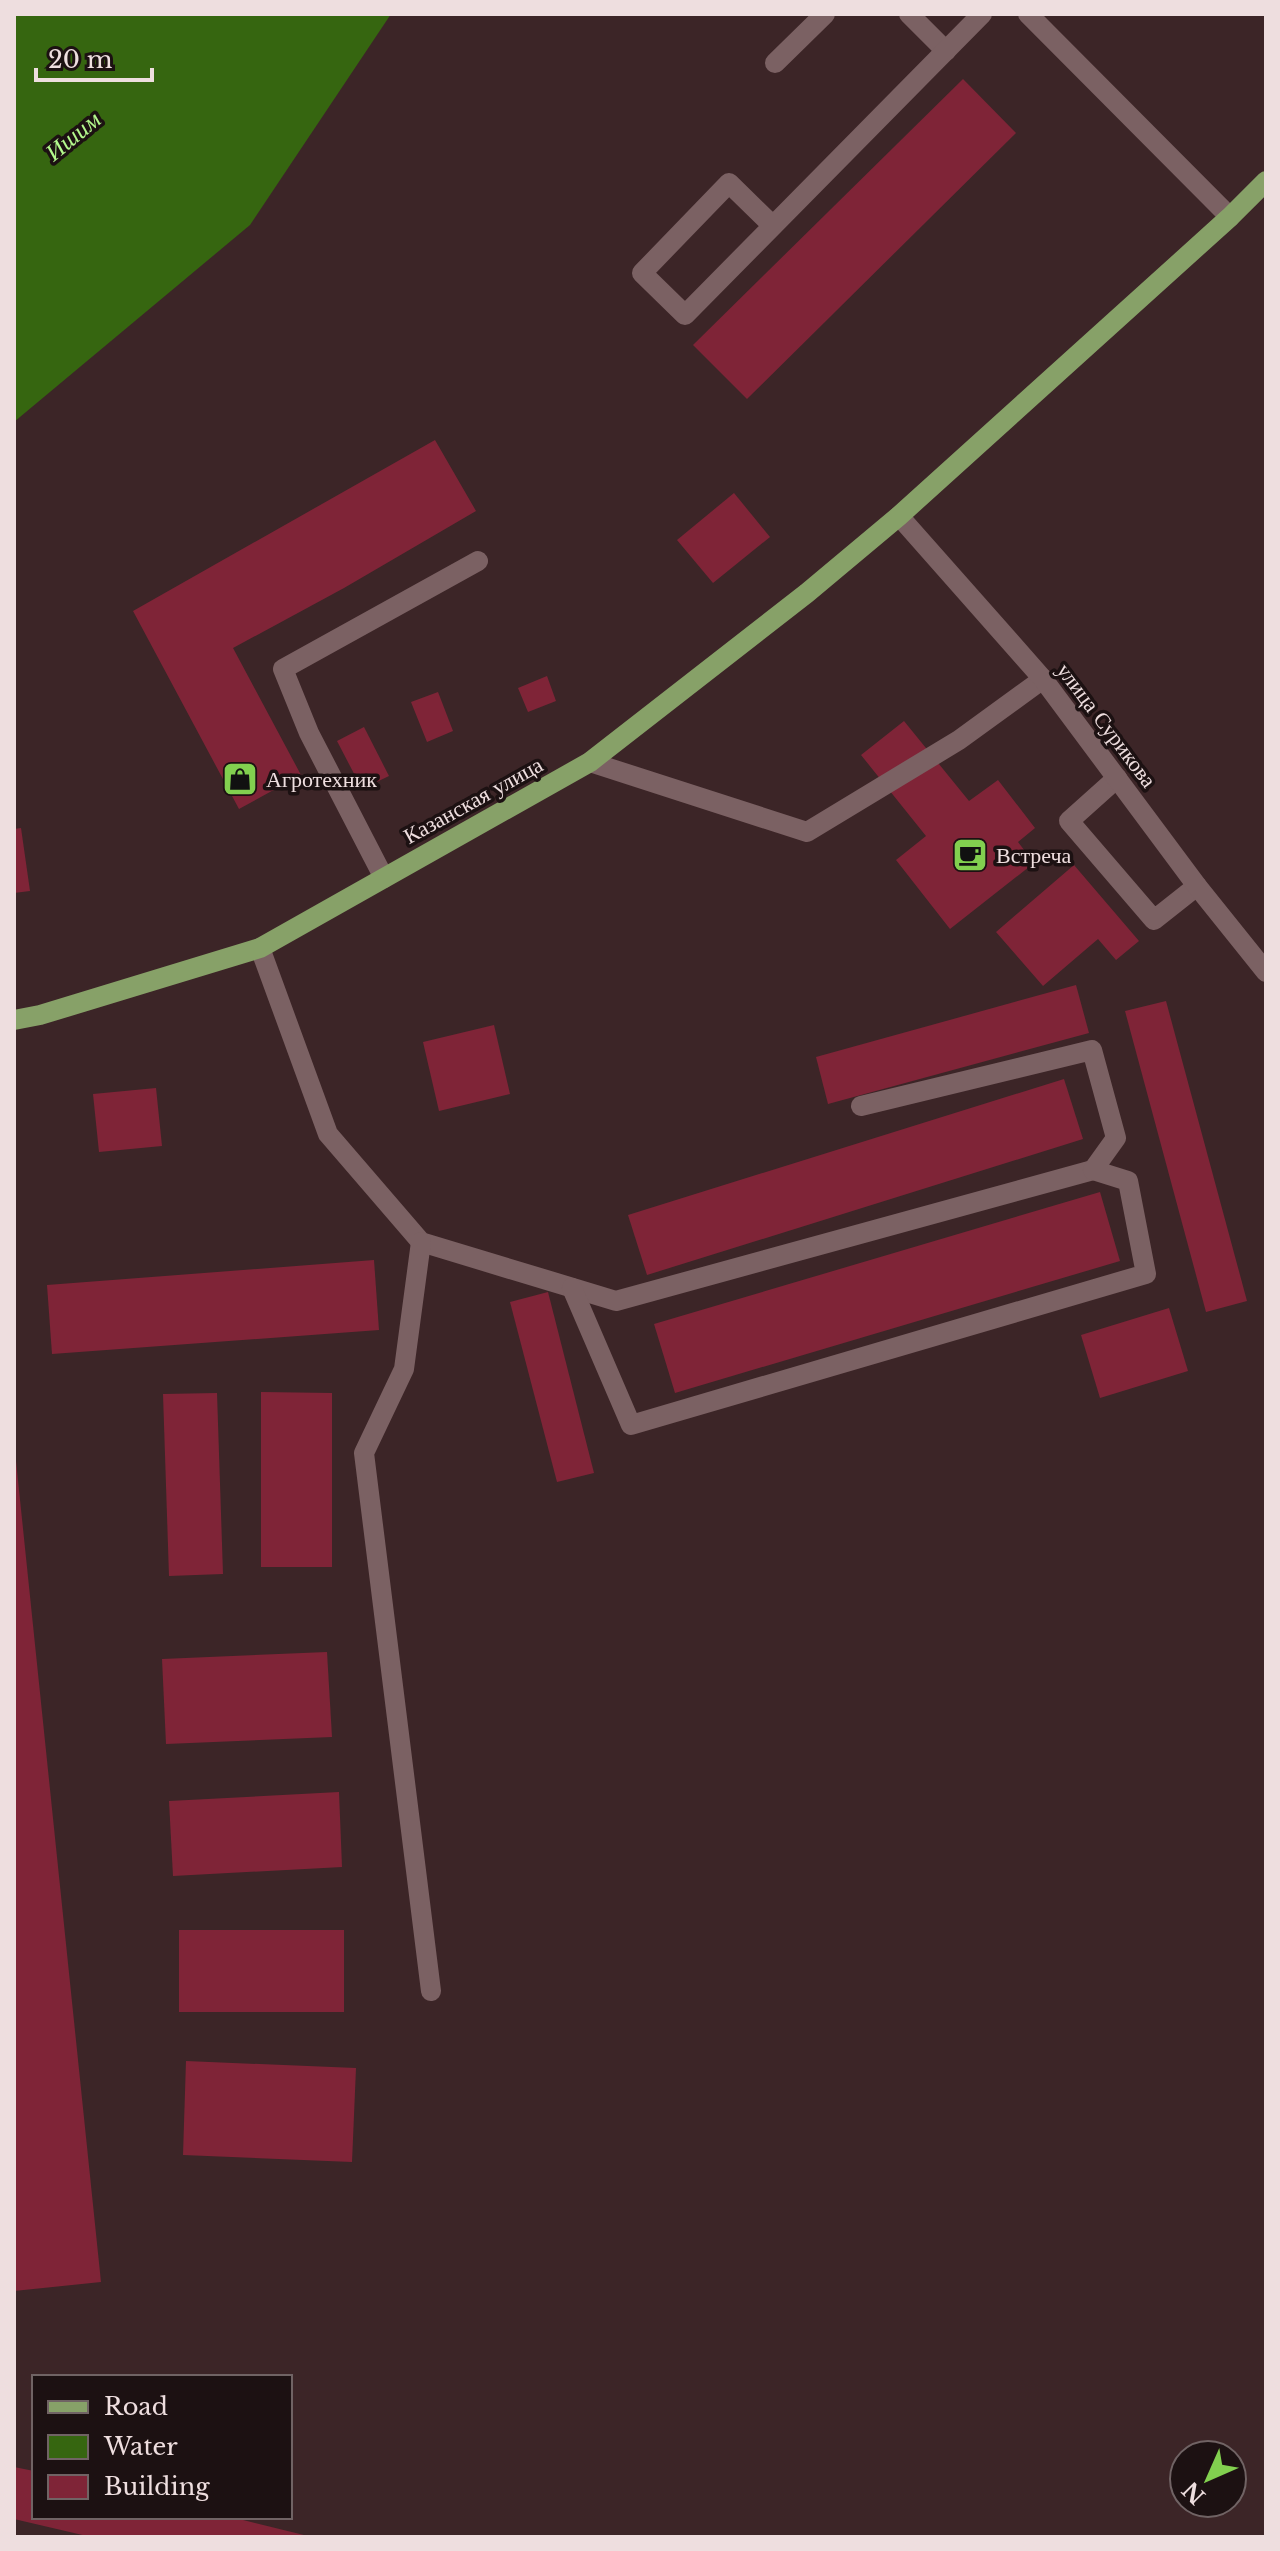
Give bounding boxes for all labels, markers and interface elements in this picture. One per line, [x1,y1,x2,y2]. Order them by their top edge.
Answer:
scale bar [36,32,152,82]
text: 20 m [48,45,113,74]
water label: Ишим [38,105,106,167]
street label: улица Сурикова [1051,658,1162,793]
street label: Казанская улица [399,751,548,850]
shop icon: Агротехник [221,760,259,798]
place label: Агротехник [266,766,377,793]
cafe icon: Встреча [951,836,989,874]
place label: Встреча [996,842,1072,869]
legend [32,2375,292,2519]
text: Road [104,2392,168,2421]
text: Water [103,2432,178,2461]
north arrow [1168,2439,1248,2519]
text: Building [104,2472,210,2501]
text: N [1177,2476,1211,2510]

